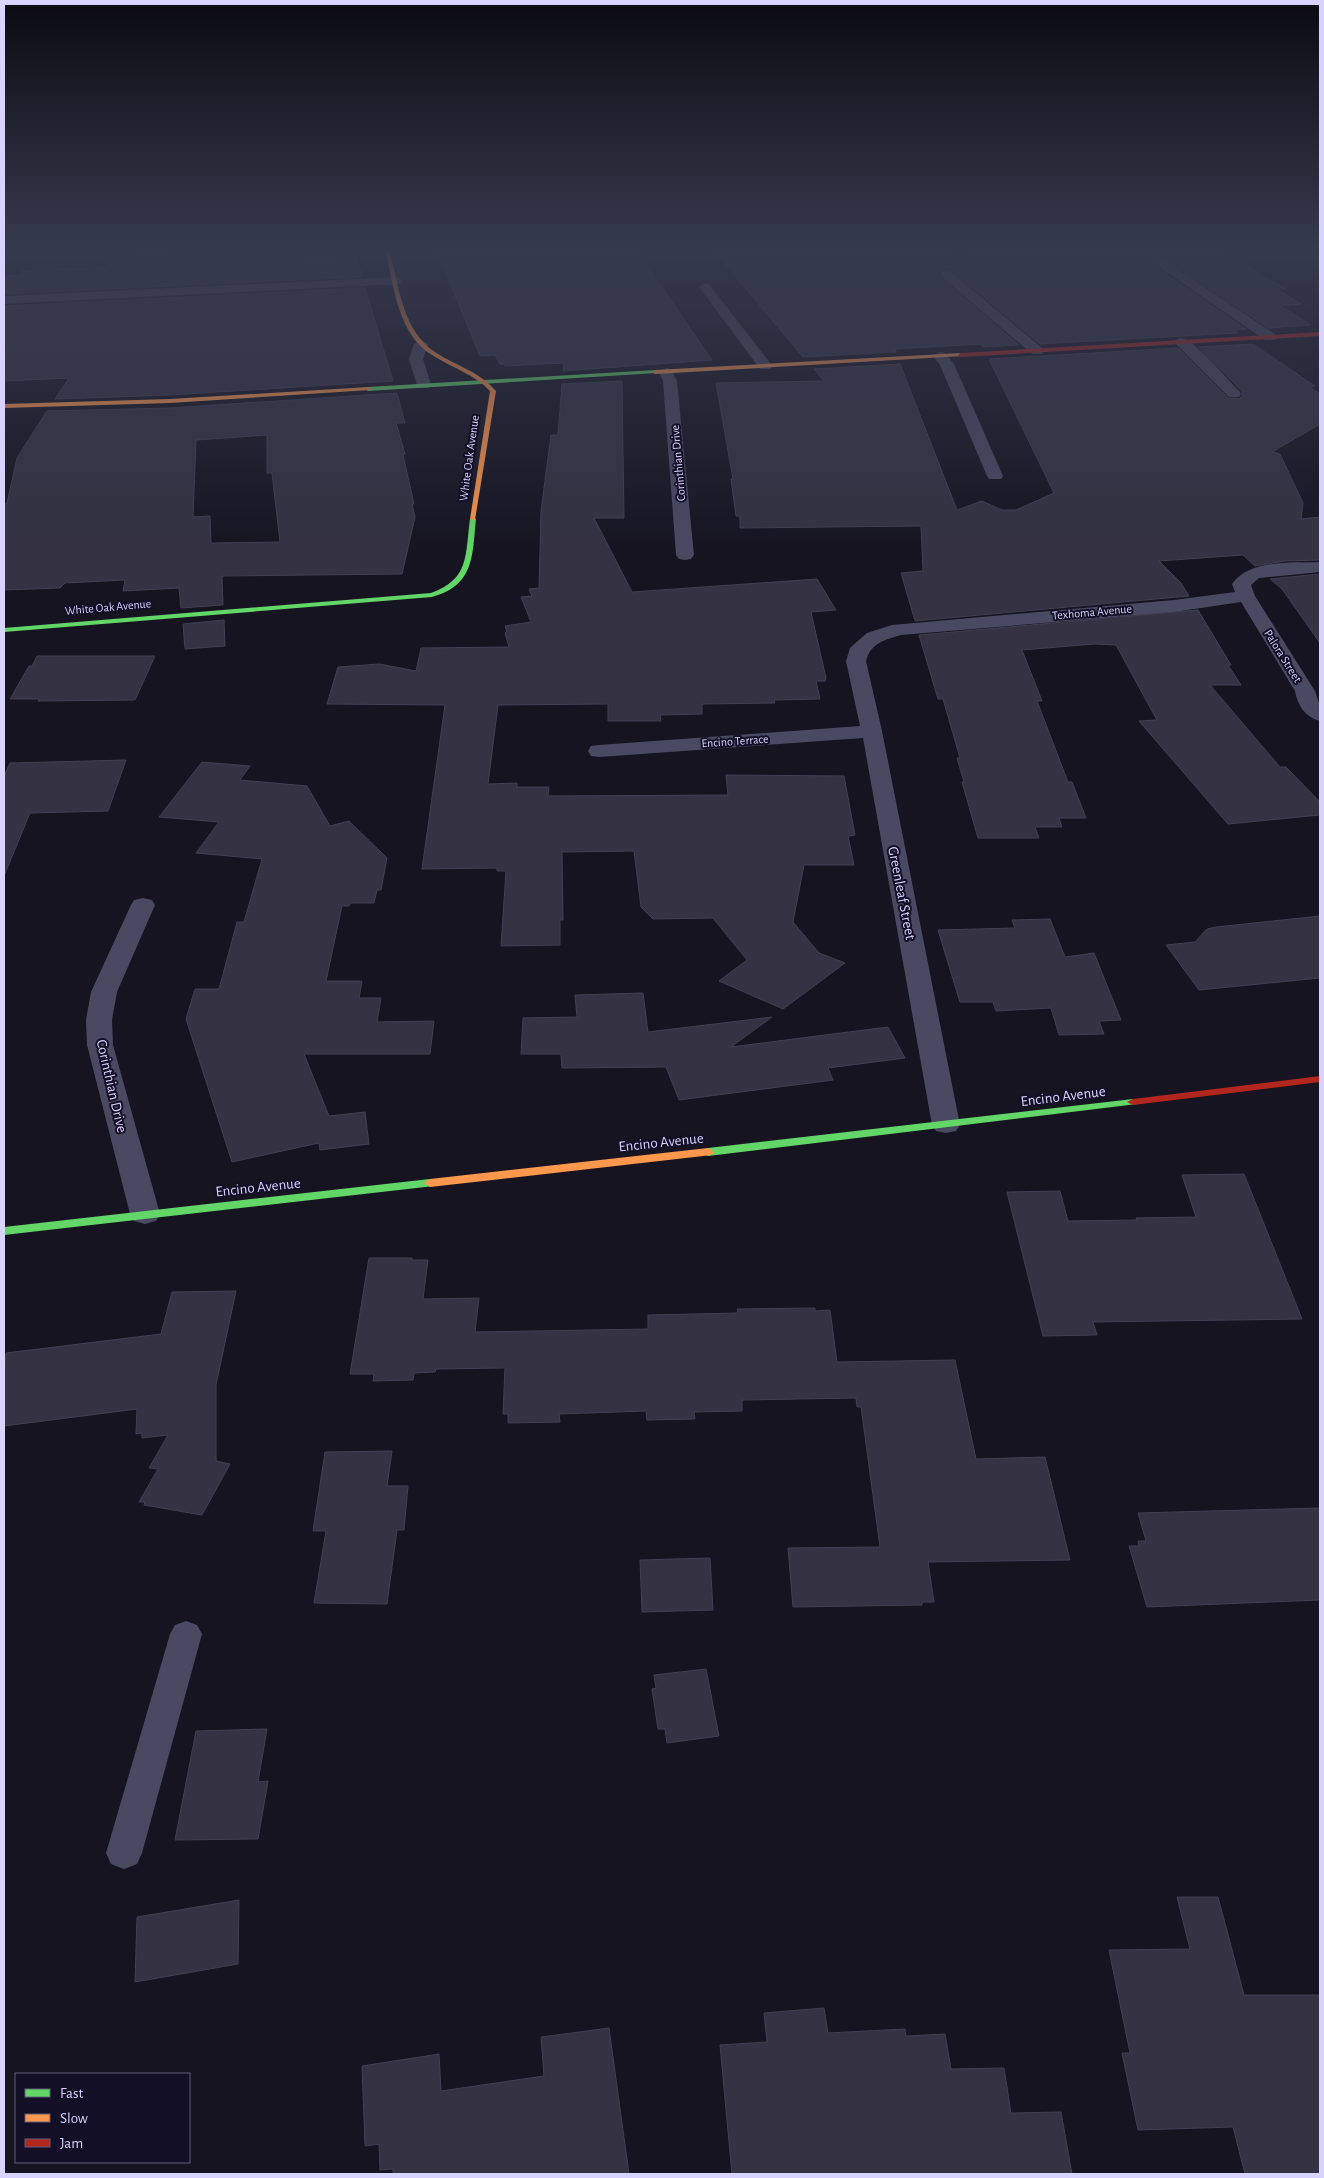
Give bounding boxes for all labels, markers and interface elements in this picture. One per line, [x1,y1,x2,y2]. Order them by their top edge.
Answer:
street label: White Oak Avenue [457,414,481,502]
street label: Corinthian Drive [669,424,687,502]
street label: White Oak Avenue [64,597,152,617]
street label: Texhoma Avenue [1052,603,1132,621]
street label: Palora Street [1262,627,1304,685]
street label: Encino Terrace [701,733,769,749]
street label: Greenleaf Street [885,845,918,941]
street label: Corinthian Drive [93,1038,130,1134]
street label: Encino Avenue [1020,1084,1107,1109]
street label: Encino Avenue [618,1131,704,1154]
street label: Encino Avenue [215,1176,301,1199]
legend [15,2073,190,2163]
text: Fast [60,2086,84,2101]
text: Slow [60,2111,88,2126]
text: Jam [60,2136,83,2151]

